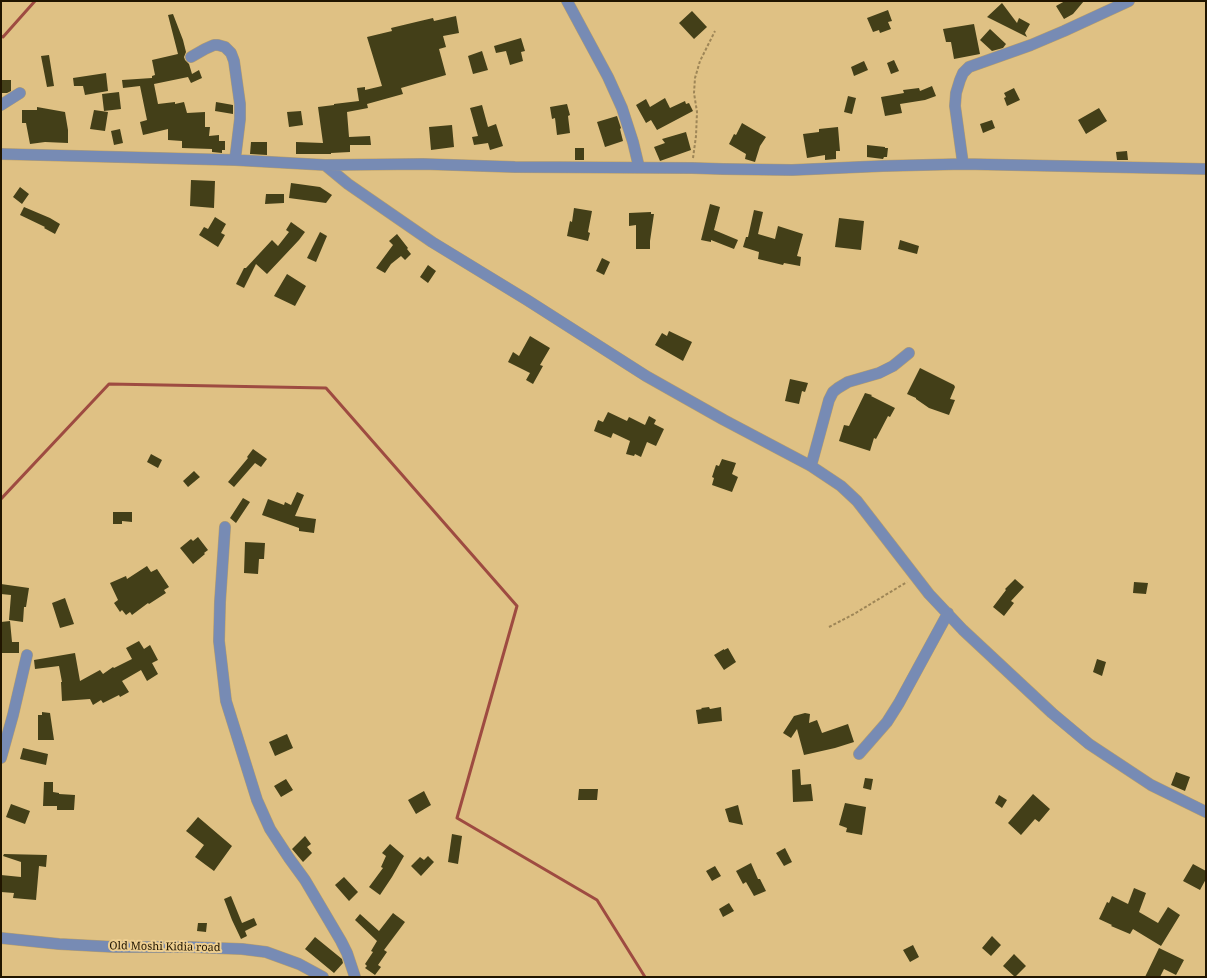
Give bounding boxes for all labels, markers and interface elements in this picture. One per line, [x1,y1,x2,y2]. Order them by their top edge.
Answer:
street label: Old Moshi Kidia road [109,939,221,955]

